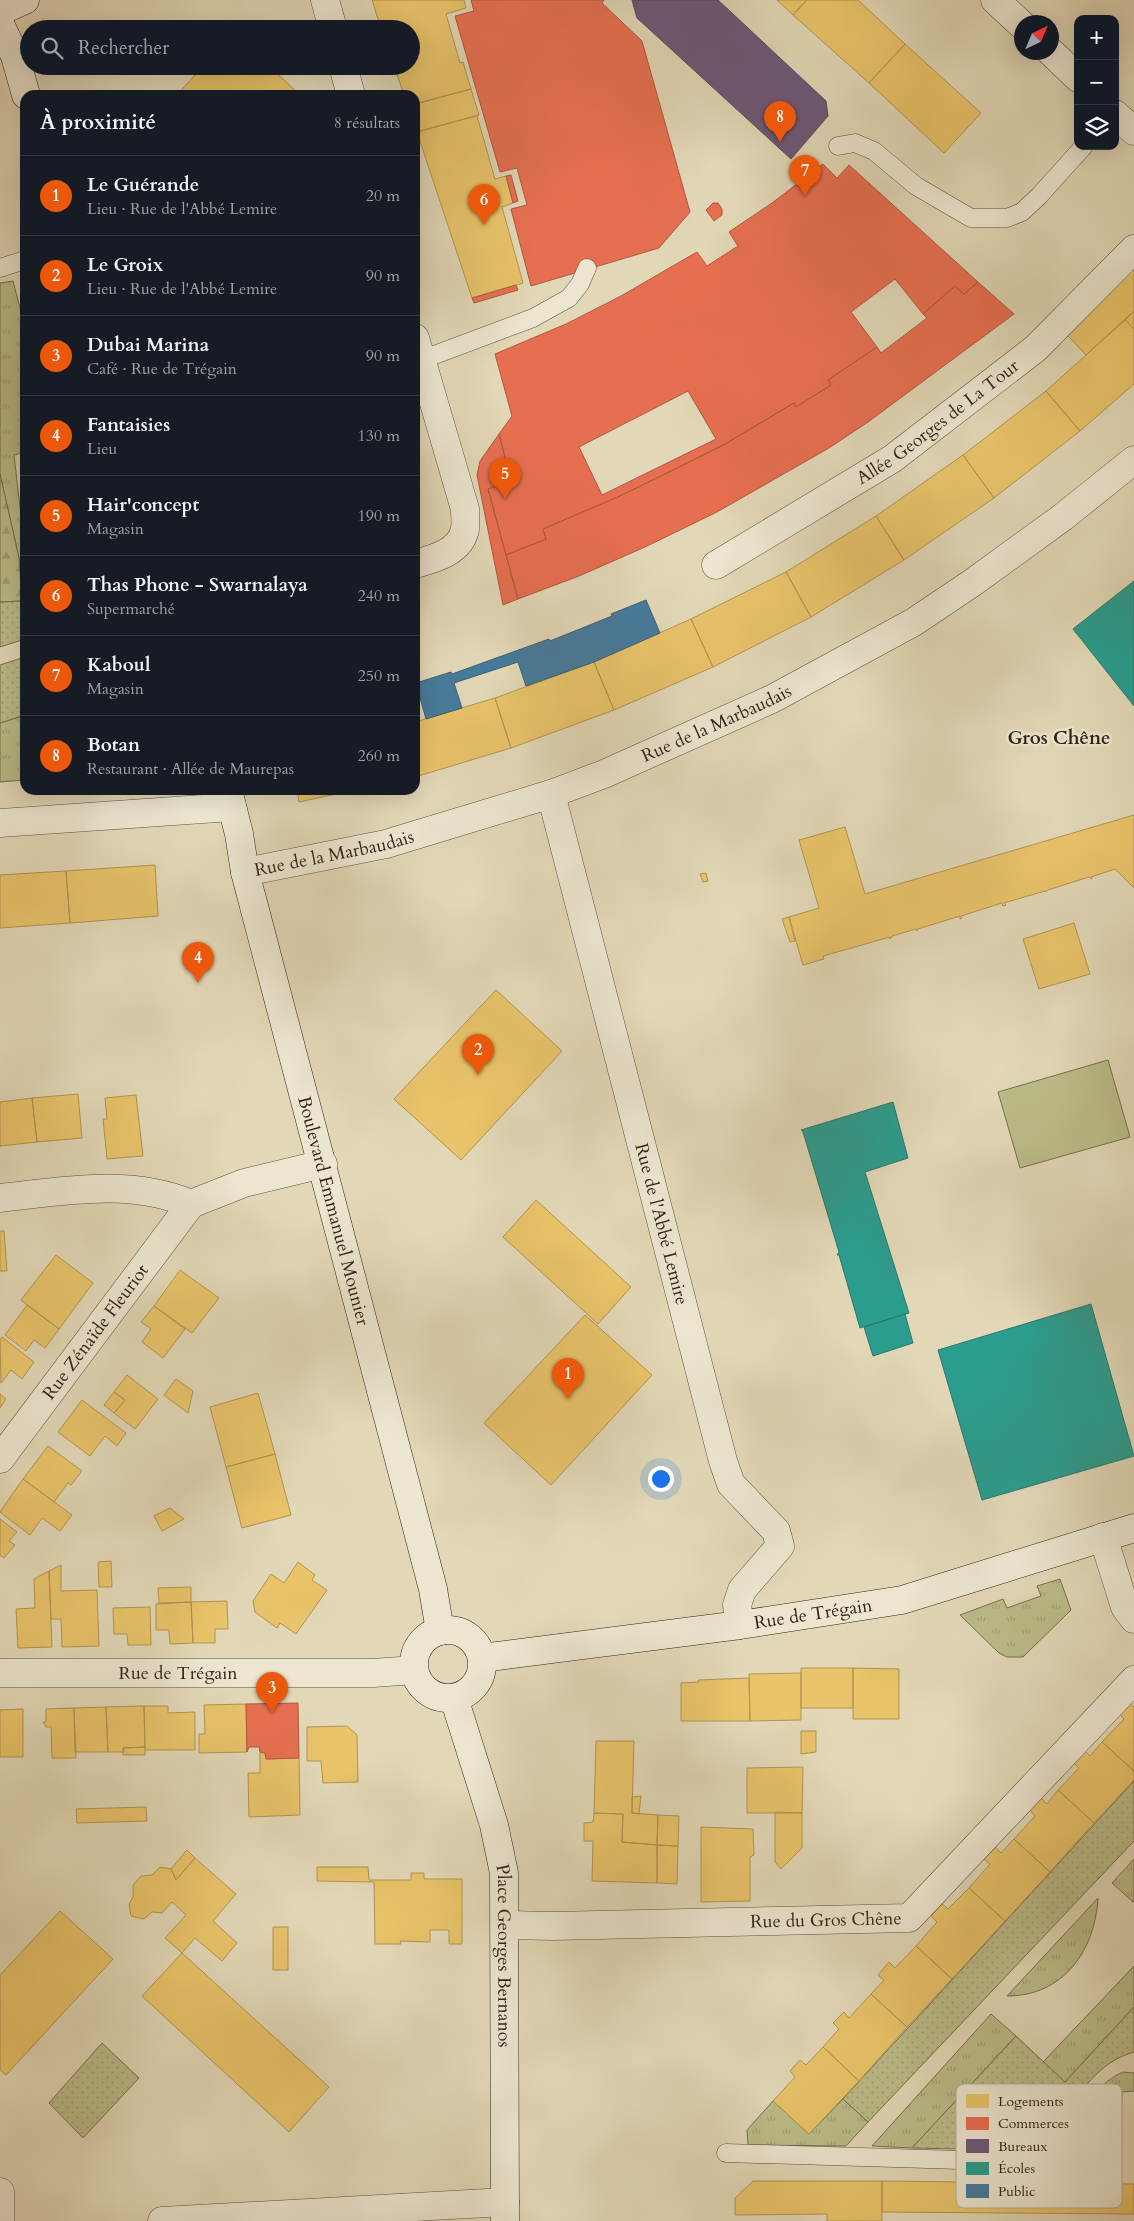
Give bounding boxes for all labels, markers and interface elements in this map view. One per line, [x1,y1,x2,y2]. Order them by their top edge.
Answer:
north arrow [1014,15,1059,60]
map controls [1074,15,1119,150]
button: + [1074,15,1119,60]
search box [20,20,420,75]
icon: search [38,34,66,62]
text: Rechercher [78,35,169,61]
button: − [1074,60,1119,105]
pin: 8 [764,101,796,142]
button: layers [1074,105,1119,150]
text: À proximité [40,108,156,137]
text: 8 résultats [334,112,400,134]
pin: 7 [789,155,821,196]
text: Le Guérande [87,172,199,198]
pin: 6 [468,184,500,225]
text: 1 [52,185,60,207]
text: 20 m [366,185,400,207]
text: Lieu · Rue de l'Abbé Lemire [87,198,277,220]
text: Le Groix [87,252,163,278]
text: 2 [52,265,60,287]
text: 90 m [366,265,400,287]
text: Lieu · Rue de l'Abbé Lemire [87,278,277,300]
text: Dubai Marina [87,332,209,358]
text: 3 [52,345,60,367]
text: 90 m [366,345,400,367]
street label: Allée Georges de La Tour [852,354,1025,491]
text: Café · Rue de Trégain [87,358,237,380]
text: Fantaisies [87,412,170,438]
text: 4 [52,425,60,447]
text: 130 m [358,425,400,447]
text: Lieu [87,438,117,460]
pin: 5 [489,458,521,499]
text: Hair'concept [87,492,199,518]
text: 5 [52,505,60,527]
text: 190 m [358,505,400,527]
text: Magasin [87,518,144,540]
text: Thas Phone - Swarnalaya [87,572,308,598]
text: 6 [52,585,60,607]
text: 240 m [358,585,400,607]
text: Supermarché [87,598,175,620]
text: Kaboul [87,652,151,678]
text: 7 [52,665,60,687]
text: 250 m [358,665,400,687]
text: Magasin [87,678,144,700]
street label: Rue de la Marbaudais [637,679,796,769]
district label: Gros Chêne [1007,725,1111,751]
text: Botan [87,732,140,758]
text: 8 [52,745,60,767]
text: 260 m [358,745,400,767]
text: Restaurant · Allée de Maurepas [87,758,294,780]
street label: Rue de la Marbaudais [252,824,417,883]
pin: 4 [182,942,214,983]
pin: 2 [462,1034,494,1075]
street label: Boulevard Emmanuel Mounier [291,1093,375,1329]
street label: Rue de l'Abbé Lemire [629,1141,694,1308]
street label: Rue Zénaïde Fleuriot [37,1259,155,1405]
pin: 1 [552,1358,584,1399]
your location [648,1466,674,1492]
street label: Rue de Trégain [752,1593,875,1636]
street label: Rue de Trégain [118,1661,238,1686]
pin: 3 [256,1672,288,1713]
street label: Place Georges Bernanos [489,1862,517,2047]
street label: Rue du Gros Chêne [750,1906,902,1935]
legend [956,2084,1122,2208]
text: Logements [998,2092,1064,2111]
text: Commerces [998,2114,1069,2133]
text: Bureaux [998,2137,1047,2156]
text: Écoles [998,2159,1036,2178]
text: Public [998,2182,1035,2201]

